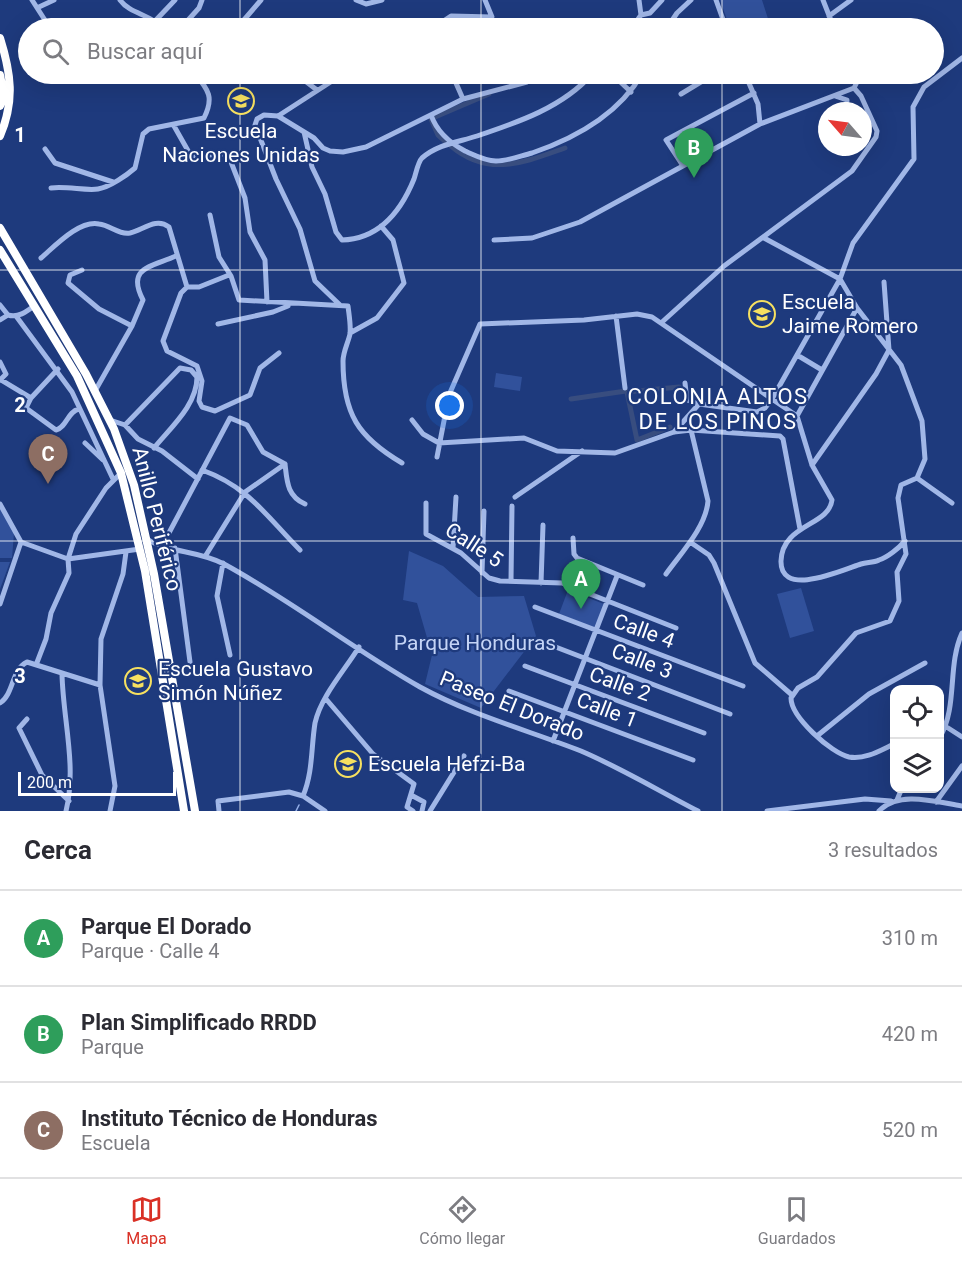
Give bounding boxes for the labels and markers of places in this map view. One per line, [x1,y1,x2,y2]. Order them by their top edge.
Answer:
school or university icon: Escuela Naciones Unidas [226,86,256,116]
place label: Escuela Naciones Unidas [162,119,320,167]
pin: B [674,128,714,178]
place label: Escuela Jaime Romero [782,290,918,338]
school or university icon: Escuela Jaime Romero [747,299,777,329]
pin: C [28,434,68,484]
pin: A [562,560,600,609]
place label: Escuela Gustavo Simón Núñez [158,657,313,705]
school or university icon: Escuela Gustavo Simón Núñez [123,666,153,696]
school or university icon: Escuela Hefzi-Ba [333,749,363,779]
place label: Escuela Hefzi-Ba [368,752,525,776]

